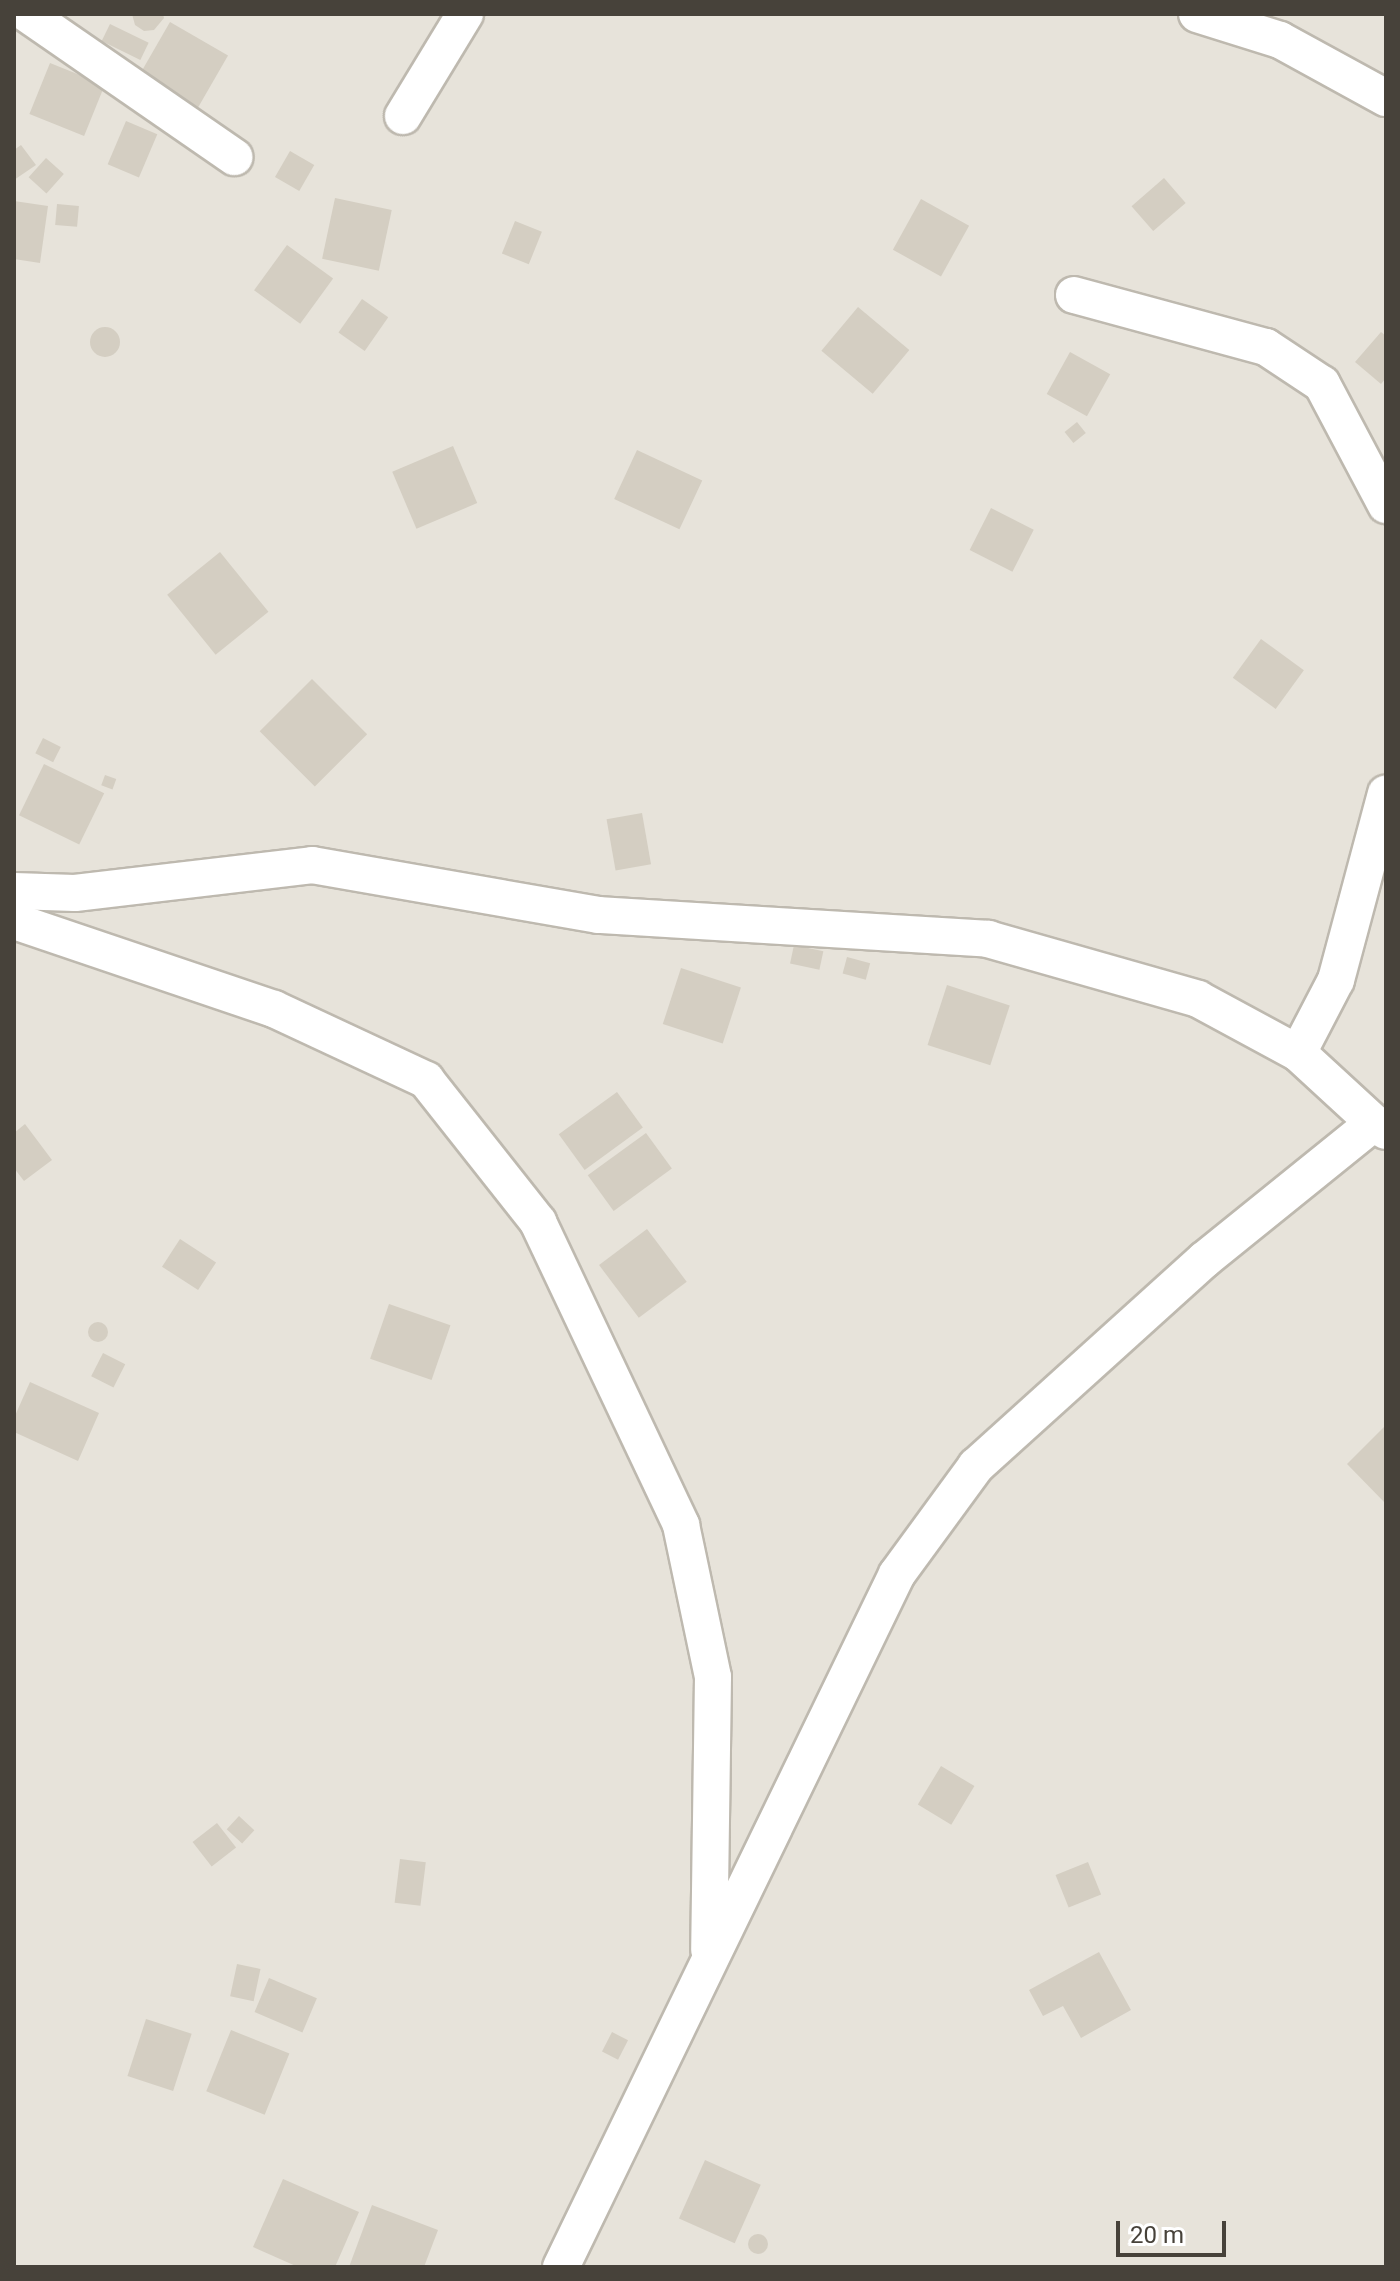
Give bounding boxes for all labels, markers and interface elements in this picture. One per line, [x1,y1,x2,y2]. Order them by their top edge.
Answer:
scale bar [1120,2205,1230,2255]
text: 20 m [1130,2221,1184,2249]

